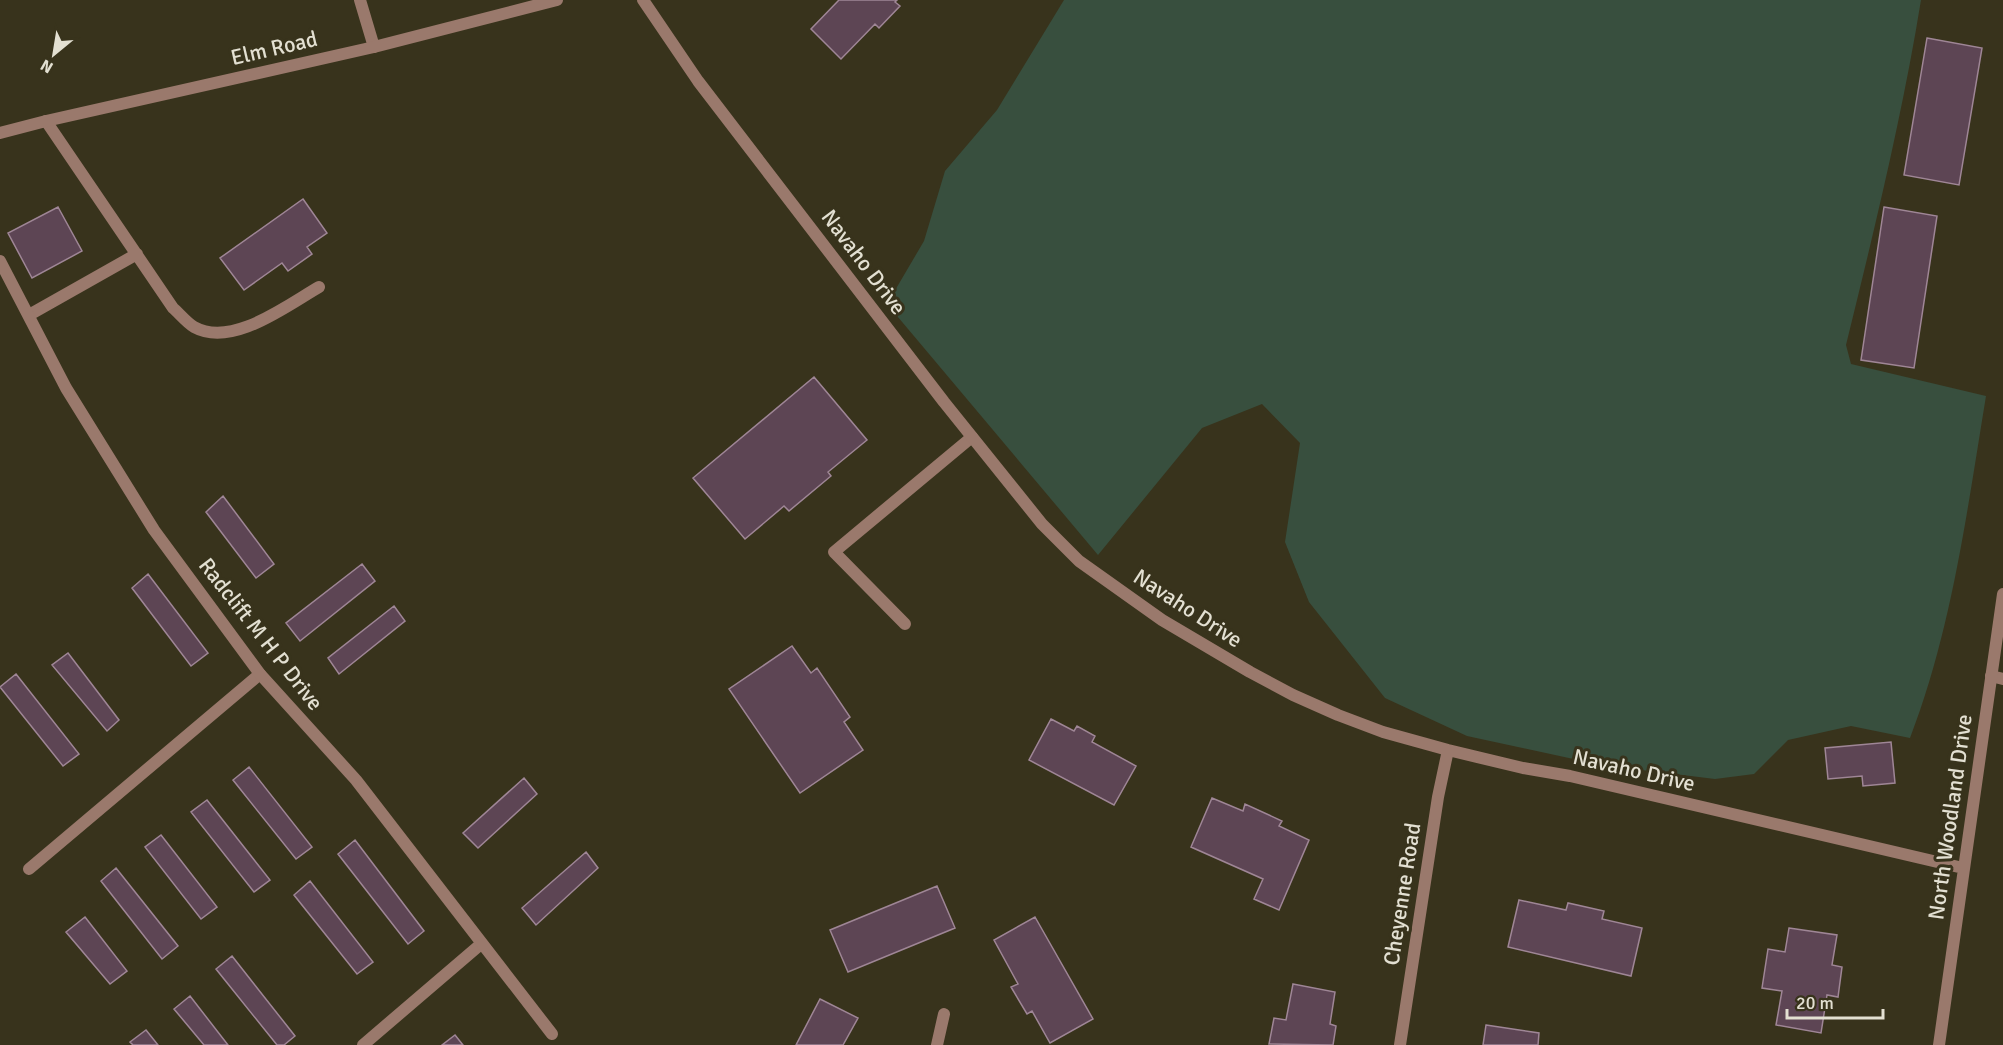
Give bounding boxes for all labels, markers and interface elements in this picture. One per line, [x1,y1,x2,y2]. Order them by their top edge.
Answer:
north arrow [24,24,84,84]
street label: Elm Road [228,25,320,71]
text: N [37,55,57,78]
street label: Navaho Drive [816,204,912,320]
street label: Radclift M H P Drive [193,552,329,716]
street label: Navaho Drive [1128,563,1248,653]
street label: North Woodland Drive [1922,713,1978,921]
street label: Navaho Drive [1570,743,1698,797]
street label: Cheyenne Road [1377,821,1427,967]
scale bar [1787,982,1883,1020]
text: 20 m [1796,992,1834,1014]

